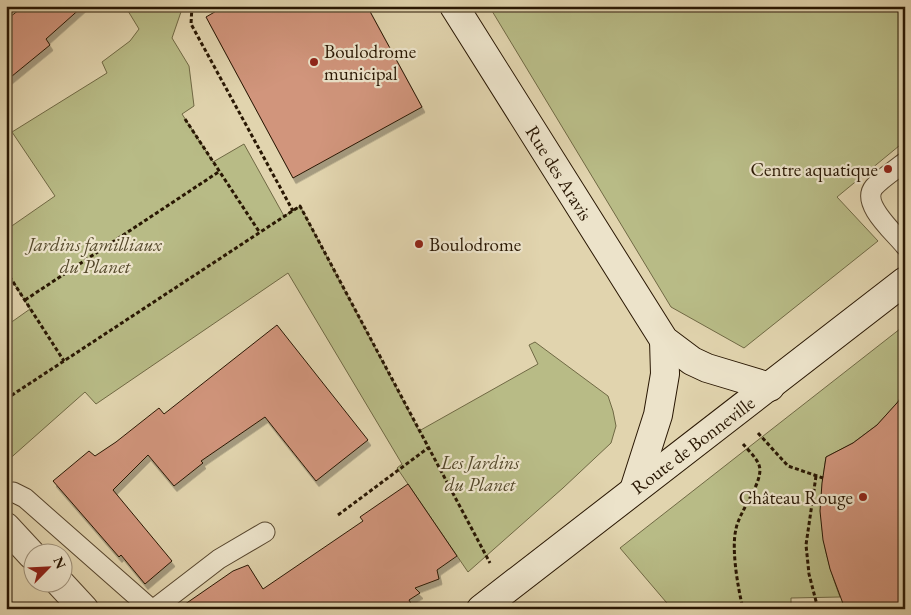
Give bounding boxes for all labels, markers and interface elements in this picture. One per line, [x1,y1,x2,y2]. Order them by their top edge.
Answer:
place label: Boulodrome municipal [324,39,416,86]
marker: Boulodrome municipal [308,56,320,68]
street label: Rue des Aravis [520,121,598,225]
place label: Centre aquatique [750,157,878,182]
marker: Centre aquatique [882,163,894,175]
park label: Jardins familliaux du Planet [24,232,162,279]
place label: Boulodrome [429,232,521,257]
marker: Boulodrome [413,238,425,250]
street label: Route de Bonneville [626,390,760,500]
park label: Les Jardins du Planet [440,450,520,497]
place label: Château Rouge [739,485,853,510]
marker: Château Rouge [857,491,869,503]
north arrow [22,542,72,592]
text: N [49,554,71,572]

